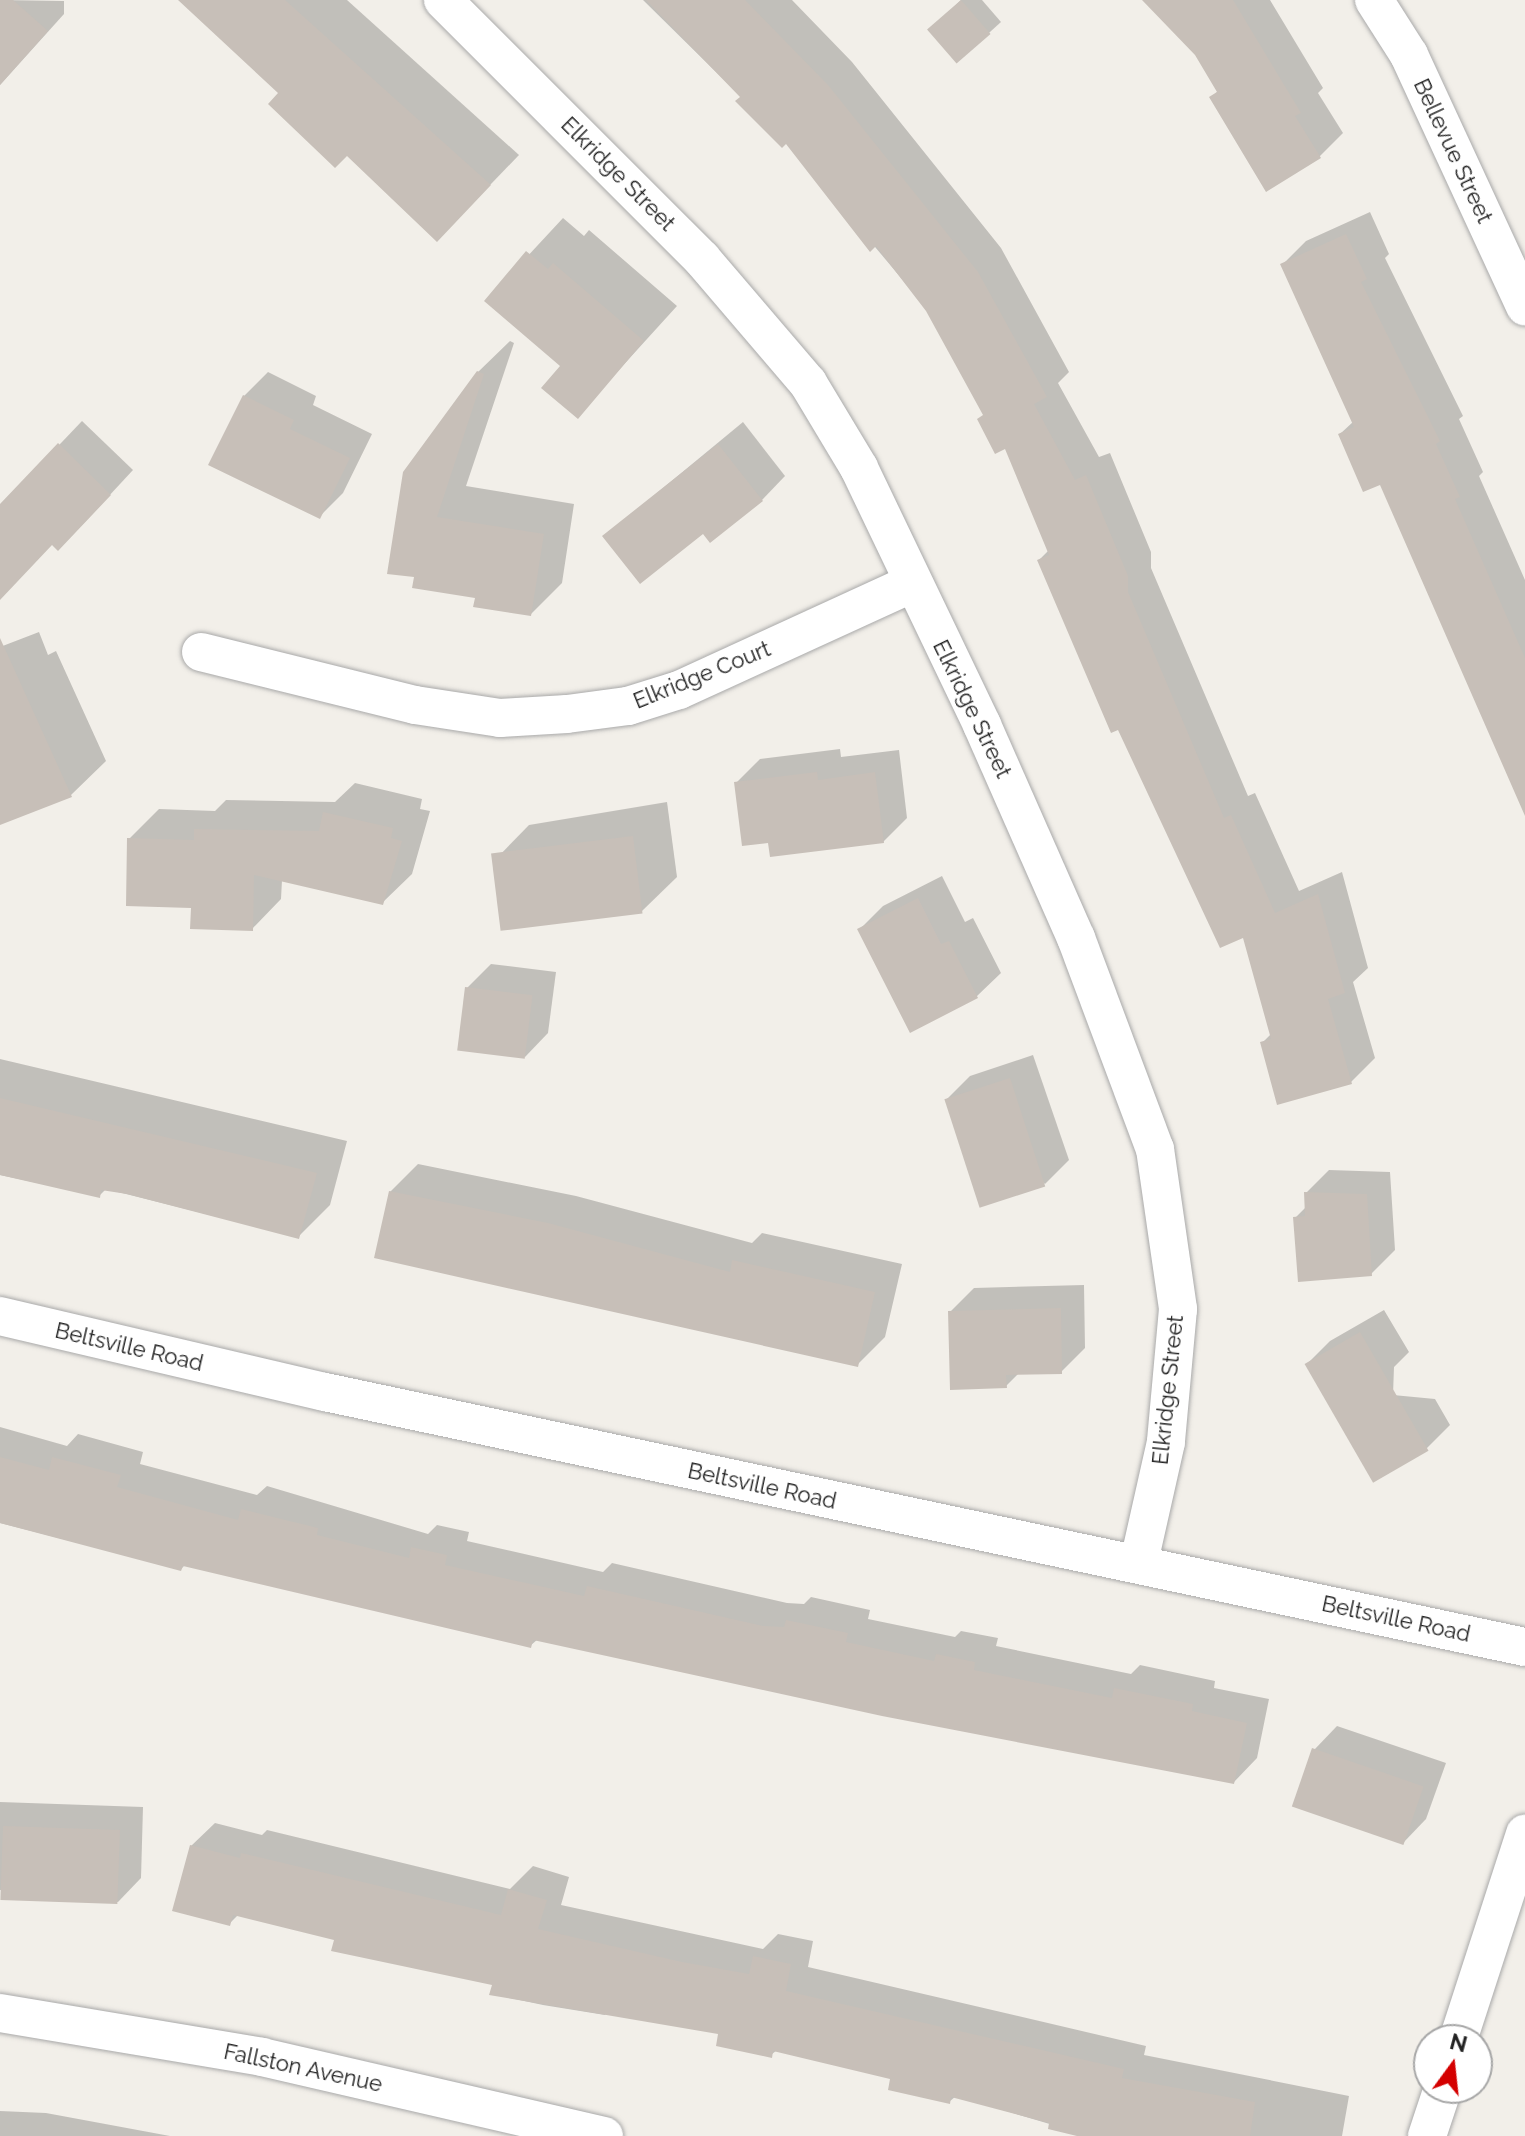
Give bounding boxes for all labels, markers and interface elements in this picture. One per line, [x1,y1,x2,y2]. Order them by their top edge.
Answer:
street label: Bellevue Street [1408,75,1498,227]
street label: Elkridge Street [556,112,680,236]
street label: Elkridge Court [630,635,774,715]
street label: Elkridge Street [927,636,1017,782]
street label: Elkridge Street [1147,1314,1189,1466]
street label: Beltsville Road [52,1317,206,1377]
street label: Beltsville Road [685,1457,839,1515]
street label: Beltsville Road [1319,1590,1473,1648]
north arrow [1413,2024,1493,2104]
text: N [1447,2028,1470,2057]
street label: Fallston Avenue [221,2038,385,2098]

